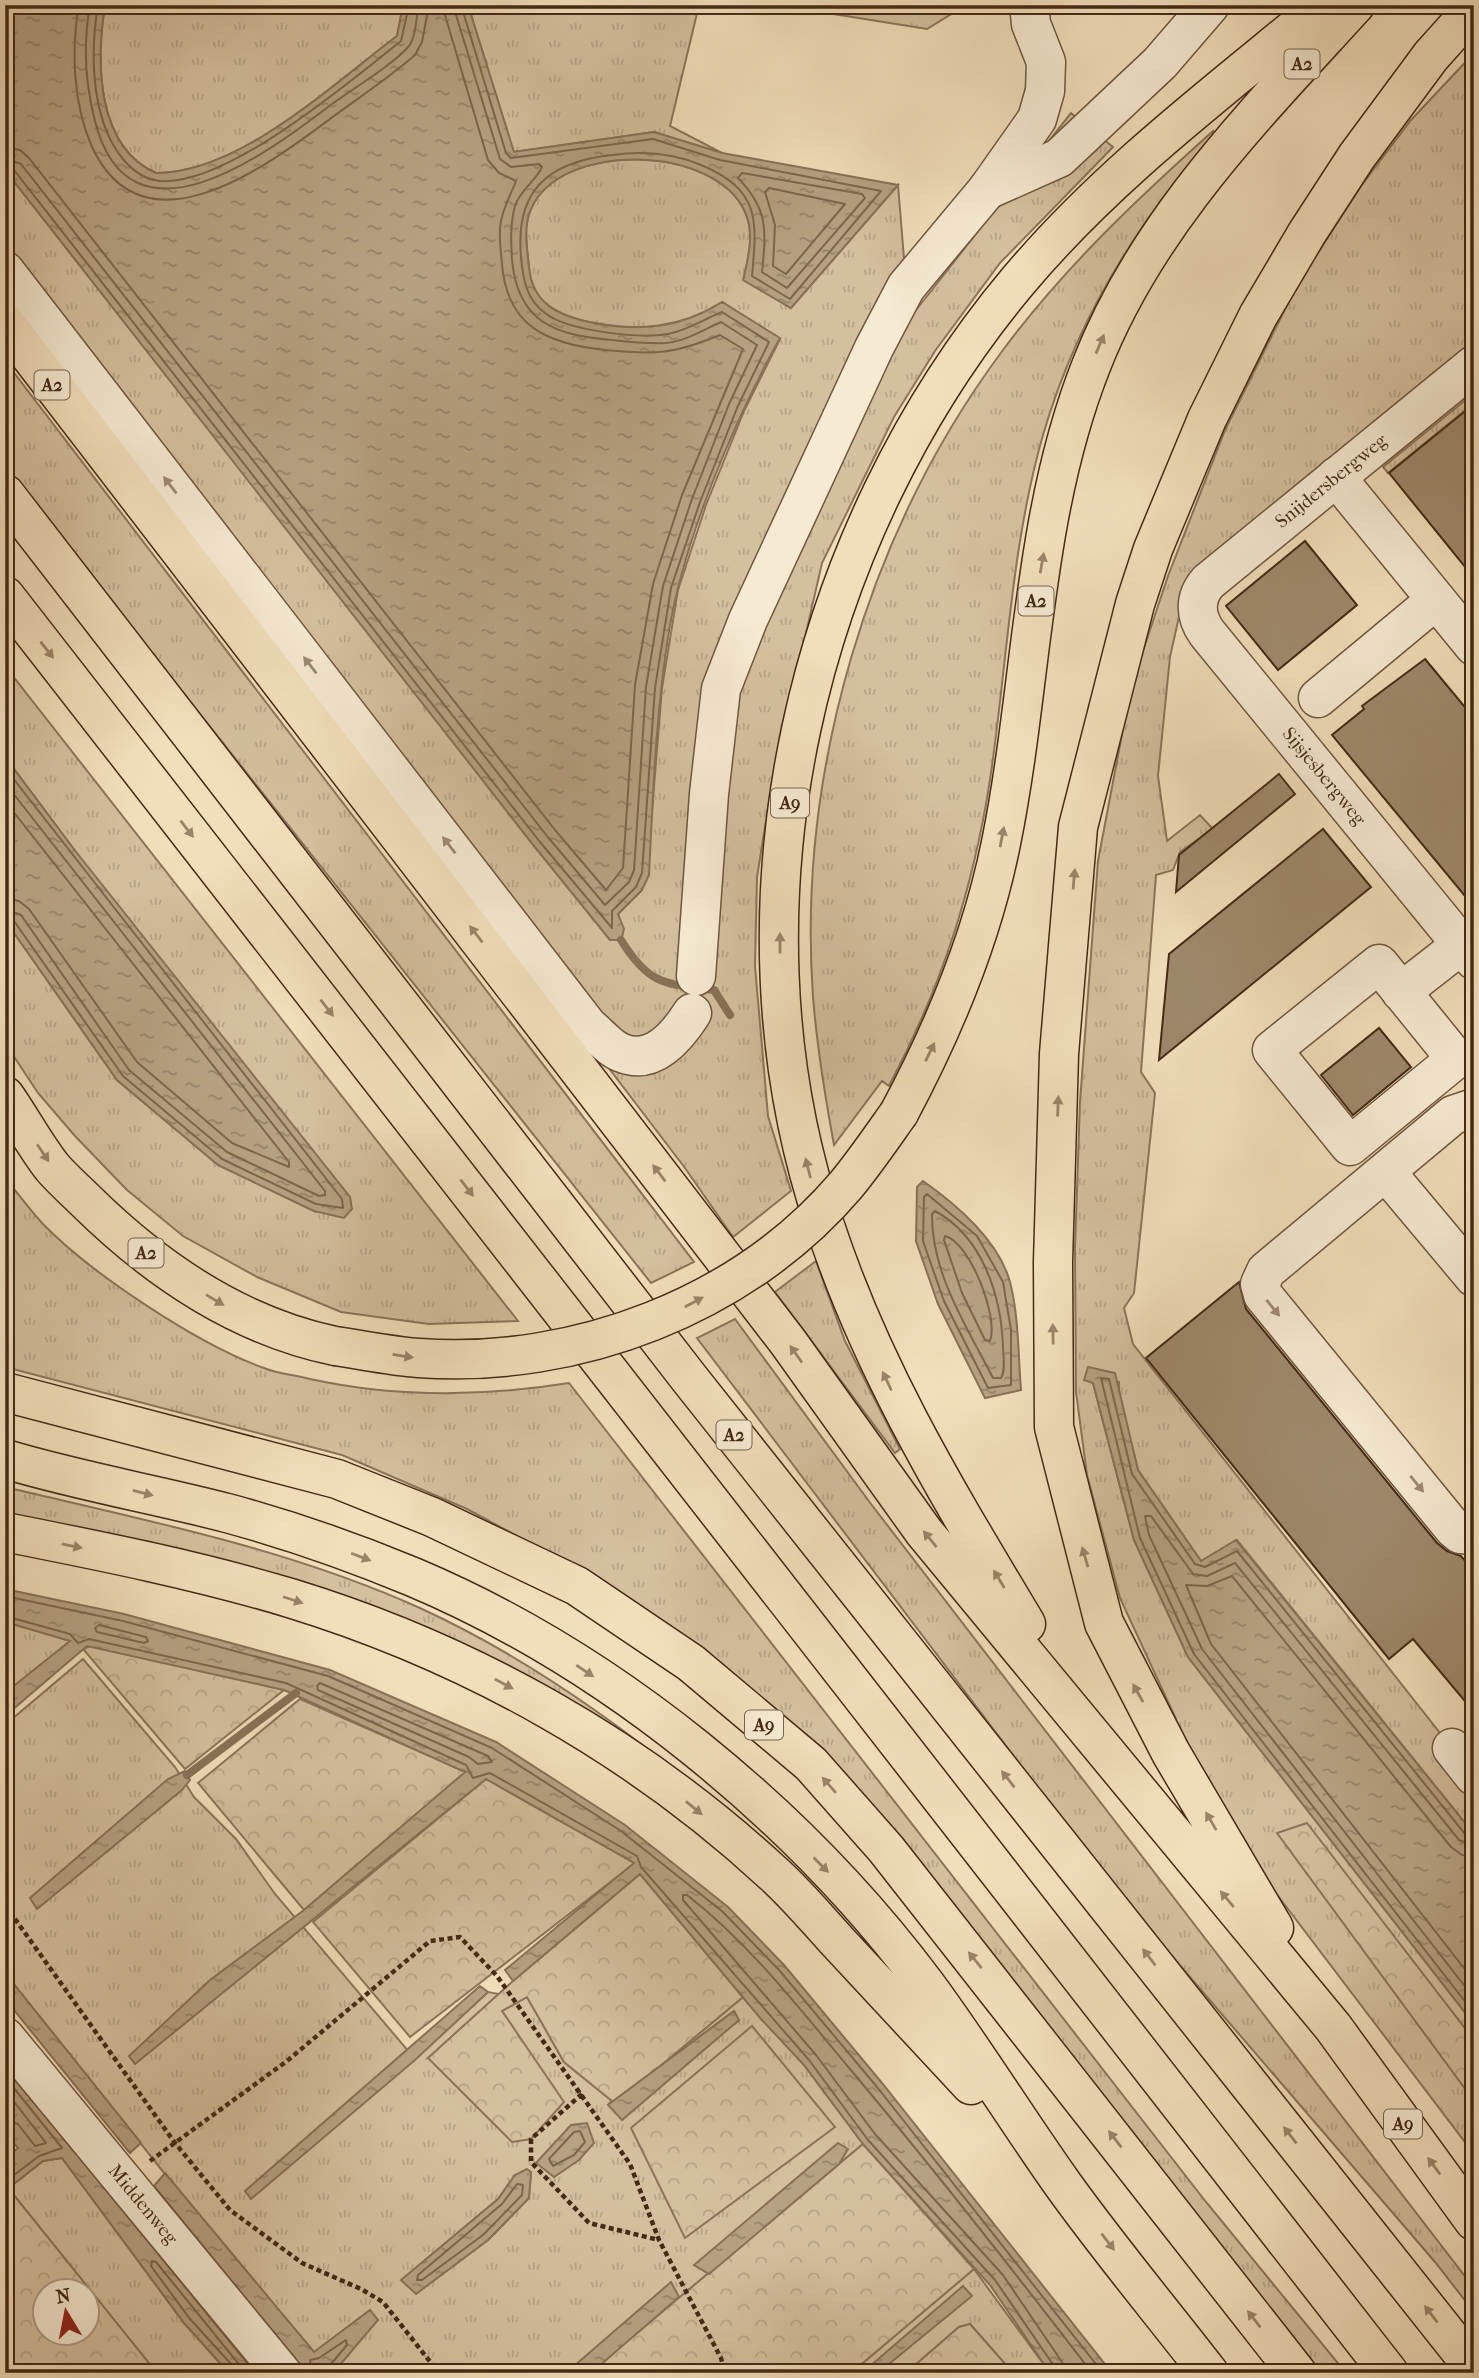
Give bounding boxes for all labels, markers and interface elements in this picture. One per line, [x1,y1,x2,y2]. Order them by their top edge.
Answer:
road number: A2 [1284,50,1320,78]
one-way arrow [1094,334,1106,354]
road number: A2 [34,370,70,400]
street label: Snijdersbergweg [1271,429,1392,533]
one-way arrow [164,476,178,494]
one-way arrow [1037,552,1048,574]
road number: A2 [1018,586,1054,616]
one-way arrow [40,640,55,658]
one-way arrow [303,656,317,674]
street label: Sijsjesbergweg [1278,723,1371,830]
road number: A9 [771,788,809,818]
one-way arrow [180,820,194,838]
one-way arrow [997,826,1008,848]
one-way arrow [442,836,456,854]
one-way arrow [1069,868,1080,890]
one-way arrow [469,925,483,943]
one-way arrow [775,932,786,954]
one-way arrow [319,999,334,1017]
one-way arrow [925,1042,936,1062]
one-way arrow [1052,1095,1063,1117]
one-way arrow [36,1143,49,1162]
one-way arrow [802,1157,813,1179]
one-way arrow [652,1164,666,1182]
one-way arrow [459,1179,473,1197]
road number: A2 [128,1238,164,1268]
one-way arrow [205,1293,224,1306]
one-way arrow [685,1296,704,1308]
one-way arrow [1266,1298,1281,1316]
one-way arrow [1047,1322,1059,1344]
one-way arrow [789,1345,803,1363]
one-way arrow [392,1351,414,1362]
one-way arrow [881,1371,893,1391]
road number: A2 [716,1420,752,1450]
one-way arrow [1409,1476,1424,1493]
one-way arrow [132,1488,154,1499]
one-way arrow [922,1530,937,1548]
one-way arrow [61,1540,83,1551]
one-way arrow [1080,1547,1090,1568]
one-way arrow [350,1552,371,1563]
one-way arrow [993,1570,1005,1589]
one-way arrow [283,1595,304,1605]
one-way arrow [575,1664,595,1677]
one-way arrow [494,1678,514,1690]
one-way arrow [1132,1683,1144,1703]
road number: A9 [745,1710,783,1740]
one-way arrow [1001,1770,1016,1788]
one-way arrow [821,1776,837,1794]
one-way arrow [686,1800,703,1815]
one-way arrow [1205,1811,1217,1830]
one-way arrow [812,1856,829,1872]
one-way arrow [1219,1891,1234,1909]
one-way arrow [1143,1948,1157,1966]
one-way arrow [967,1952,982,1970]
road number: A9 [1384,2110,1422,2138]
one-way arrow [1283,2127,1298,2145]
one-way arrow [1107,2131,1122,2149]
one-way arrow [1427,2157,1441,2175]
street label: Middenweg [104,2160,183,2250]
one-way arrow [1100,2233,1114,2251]
north arrow [32,2276,102,2346]
text: N [54,2284,73,2308]
one-way arrow [1425,2305,1439,2323]
one-way arrow [1248,2310,1262,2328]

